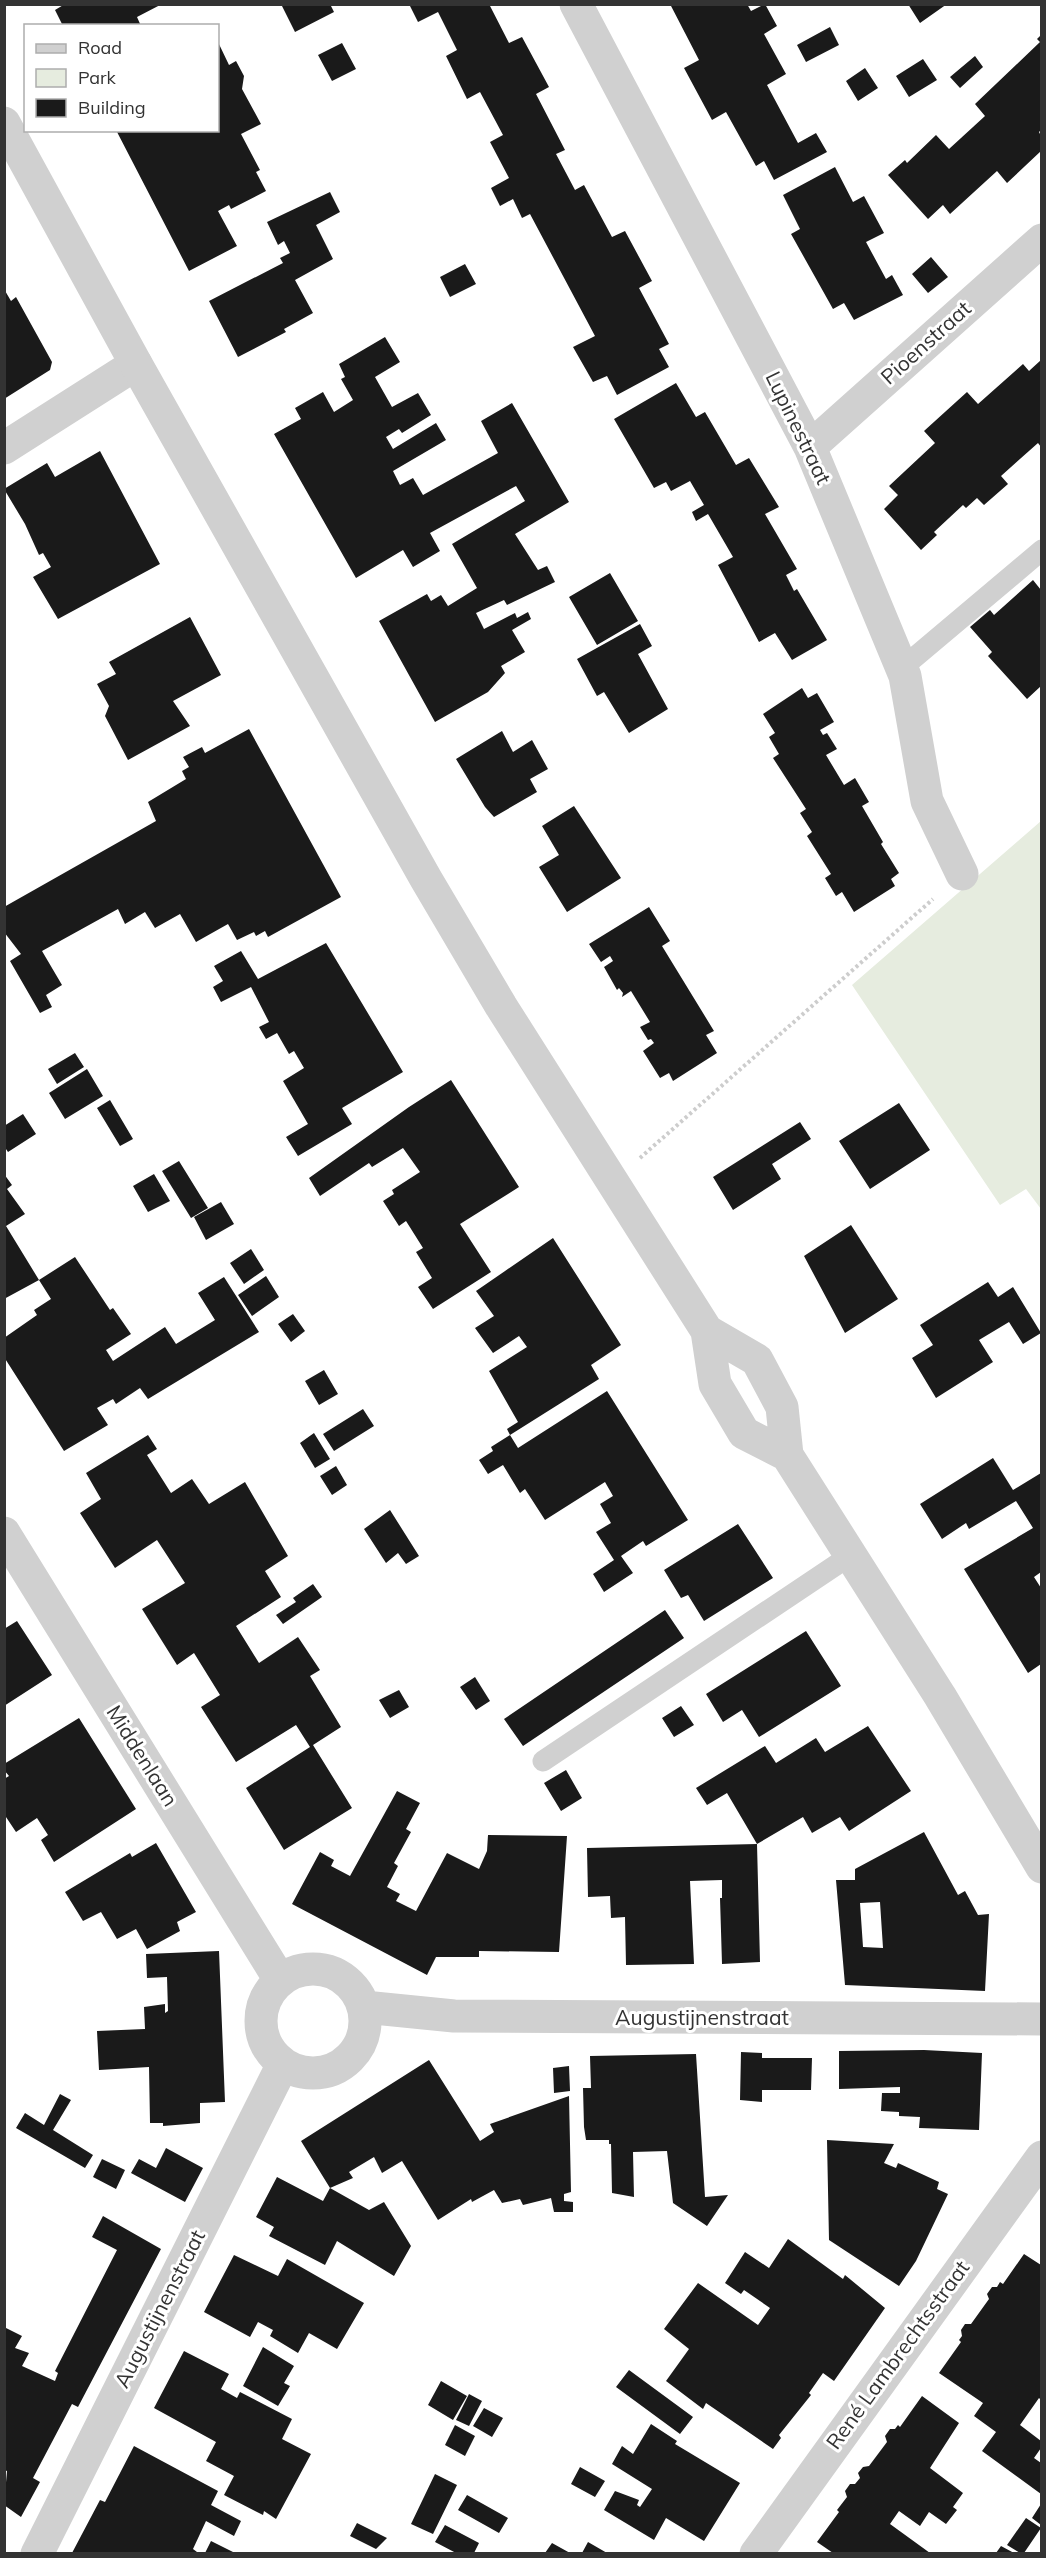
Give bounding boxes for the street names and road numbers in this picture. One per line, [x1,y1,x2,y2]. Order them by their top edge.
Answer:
street label: Pioenstraat [875,295,976,389]
street label: Lupinestraat [760,367,837,488]
street label: Middenlaan [101,1700,184,1811]
street label: Augustijnenstraat [615,2004,789,2030]
street label: Augustijnenstraat [108,2225,210,2392]
street label: René Lambrechtsstraat [820,2255,974,2454]

